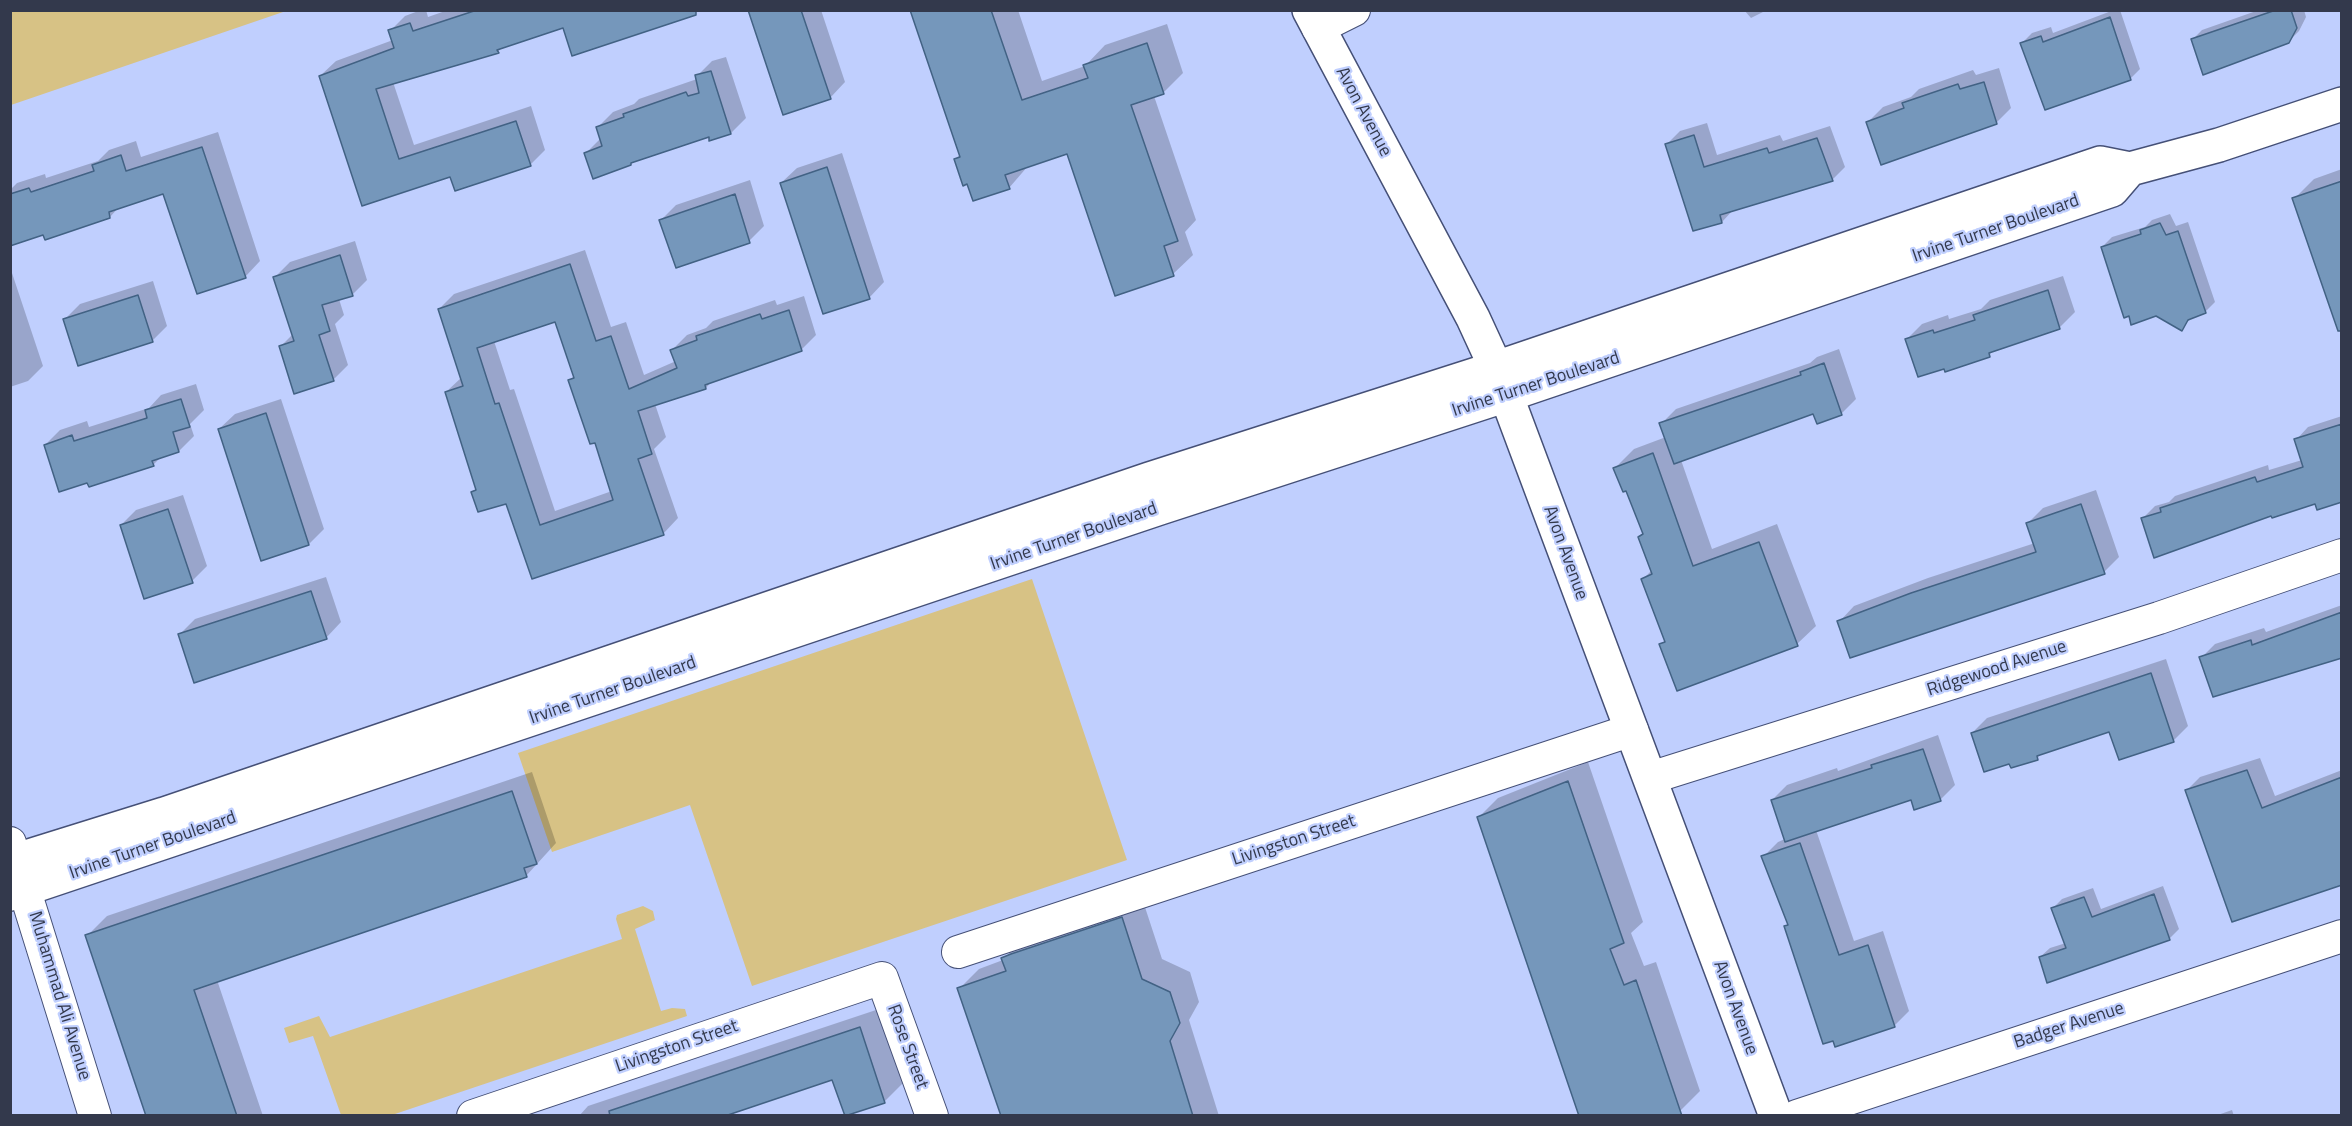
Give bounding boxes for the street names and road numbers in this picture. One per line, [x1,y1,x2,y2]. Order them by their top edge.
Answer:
street label: Avon Avenue [1330,64,1396,160]
street label: Irvine Turner Boulevard [1910,190,2082,268]
street label: Irvine Turner Boulevard [1449,348,1623,422]
street label: Irvine Turner Boulevard [988,498,1160,576]
street label: Avon Avenue [1538,503,1592,603]
street label: Ridgewood Avenue [1925,636,2069,702]
street label: Irvine Turner Boulevard [527,652,699,730]
street label: Irvine Turner Boulevard [67,807,239,885]
street label: Livingston Street [1230,811,1358,871]
street label: Muhammad Ali Avenue [23,909,95,1083]
street label: Avon Avenue [1708,958,1762,1058]
street label: Badger Avenue [2011,998,2127,1054]
street label: Rose Street [882,1002,932,1092]
street label: Livingston Street [613,1016,741,1078]

